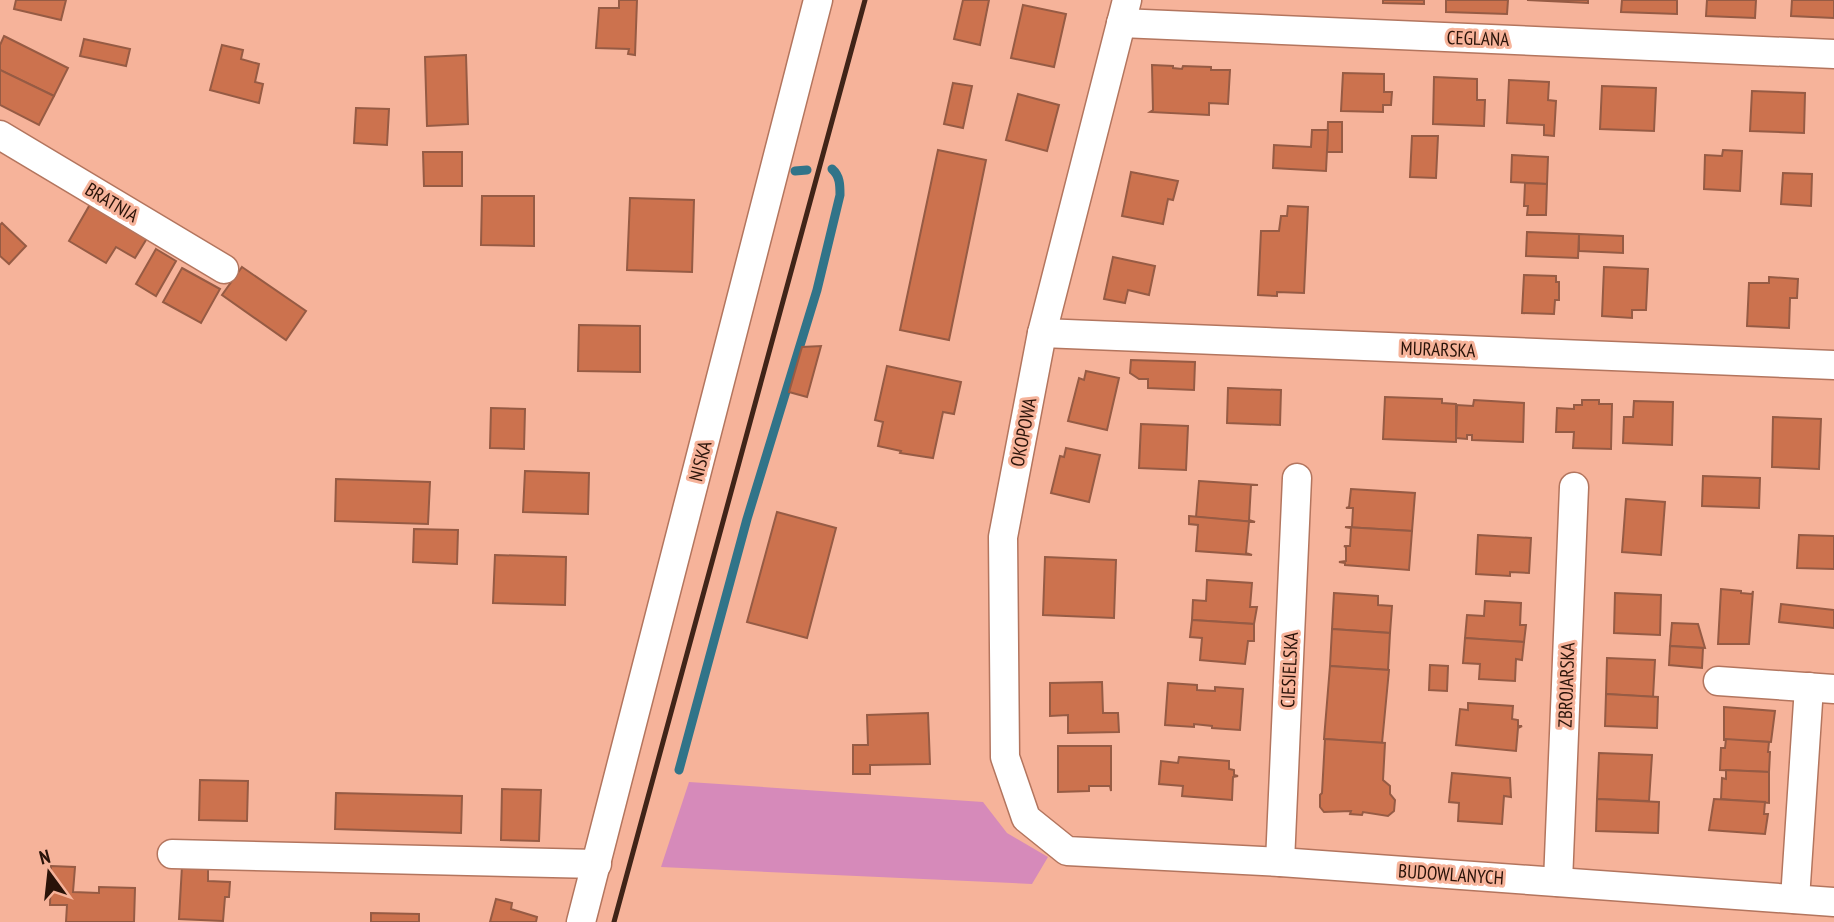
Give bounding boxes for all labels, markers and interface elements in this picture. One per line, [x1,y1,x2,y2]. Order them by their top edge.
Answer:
street label: CEGLANA [1446,25,1510,51]
street label: BRATNIA [81,177,143,227]
street label: MURARSKA [1400,336,1476,362]
street label: OKOPOWA [1005,396,1041,468]
street label: NISKA [683,438,717,484]
street label: CIESIELSKA [1275,631,1303,709]
street label: ZBROJARSKA [1553,642,1579,728]
north arrow [14,838,84,908]
text: N [37,844,53,869]
street label: BUDOWLANYCH [1397,858,1505,890]

